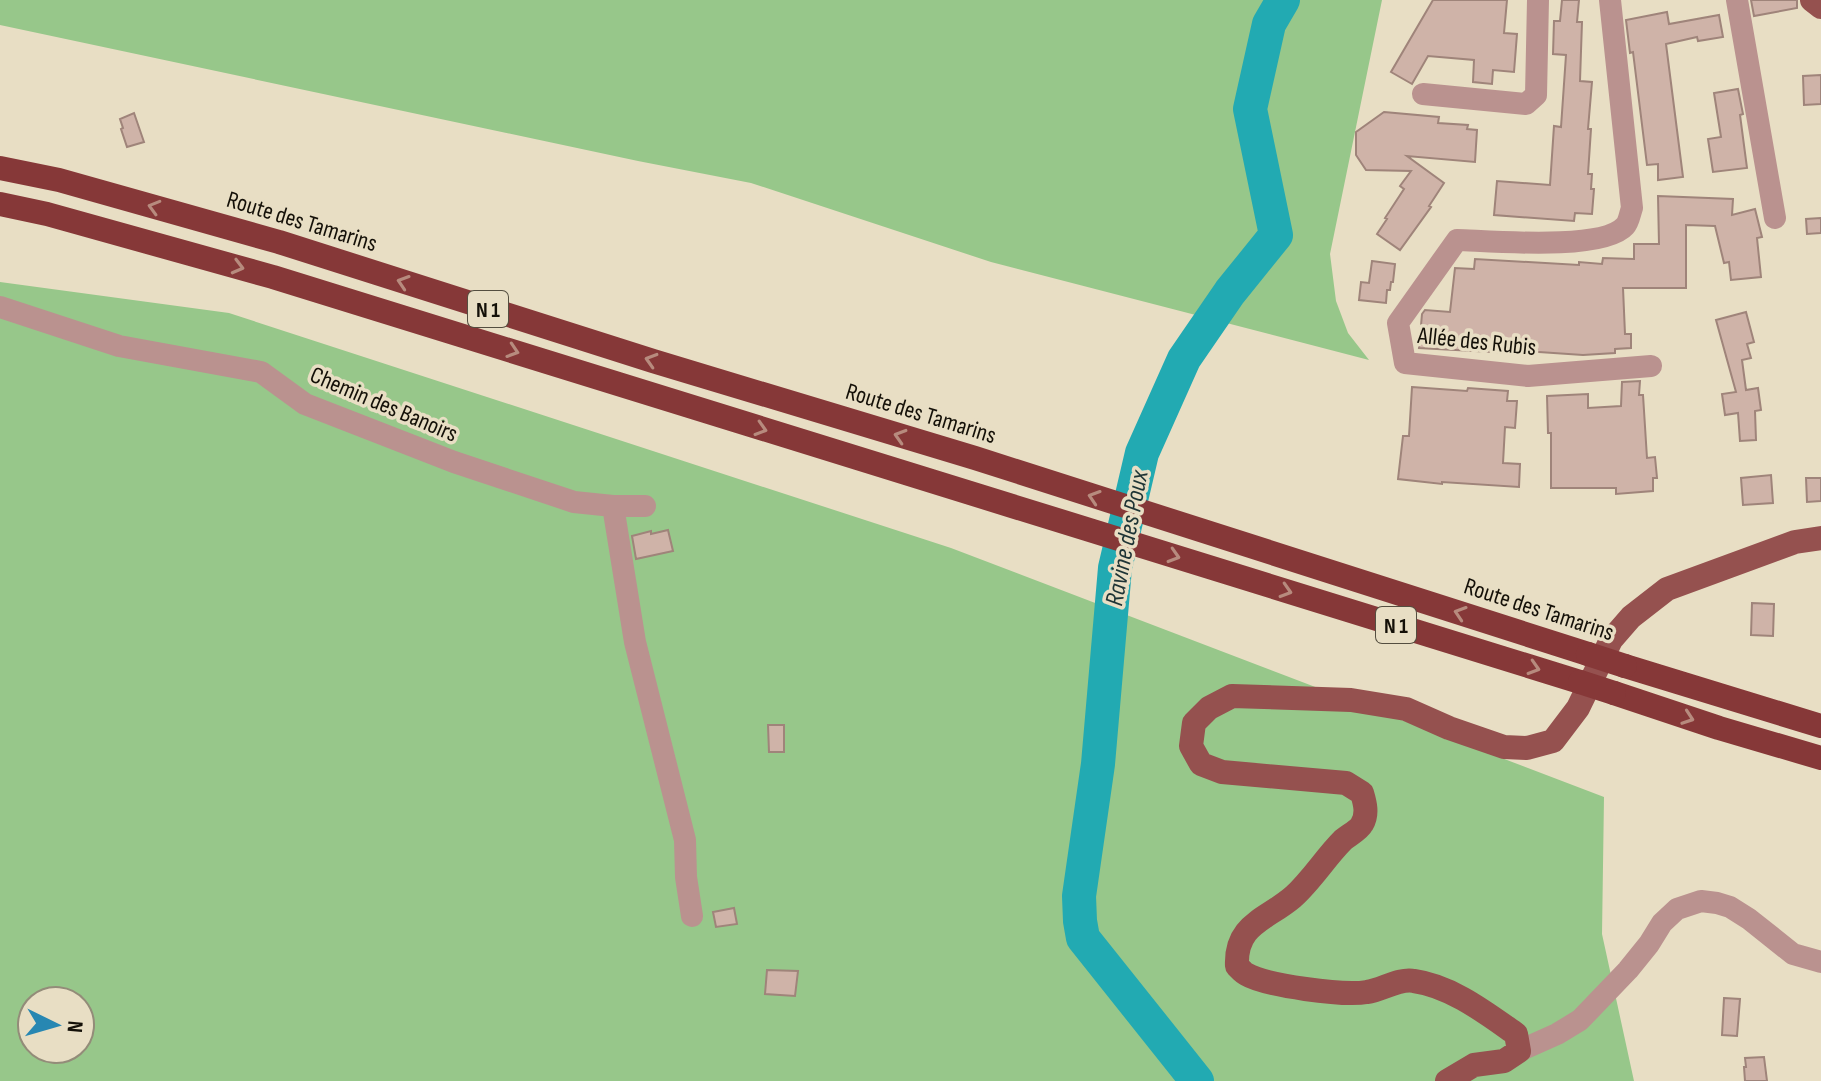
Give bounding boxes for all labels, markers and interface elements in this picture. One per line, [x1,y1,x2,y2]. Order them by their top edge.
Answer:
street label: Route des Tamarins [223,185,381,258]
one-way arrow [148,200,162,216]
one-way arrow [230,257,244,274]
one-way arrow [397,275,411,291]
road number: N 1 [468,291,508,327]
street label: Allée des Rubis [1415,321,1538,362]
one-way arrow [506,342,519,358]
one-way arrow [645,354,659,370]
street label: Chemin des Banoirs [306,360,462,449]
street label: Route des Tamarins [842,377,1000,450]
one-way arrow [754,420,767,436]
one-way arrow [893,429,907,445]
water label: Ravine des Poux [1099,467,1156,609]
one-way arrow [1087,490,1101,506]
one-way arrow [1167,547,1180,563]
street label: Route des Tamarins [1460,572,1617,647]
one-way arrow [1279,582,1293,598]
road number: N 1 [1376,607,1416,643]
one-way arrow [1454,607,1468,623]
one-way arrow [1527,659,1541,675]
one-way arrow [1680,708,1694,724]
north arrow [16,985,96,1065]
text: N [60,1020,88,1034]

